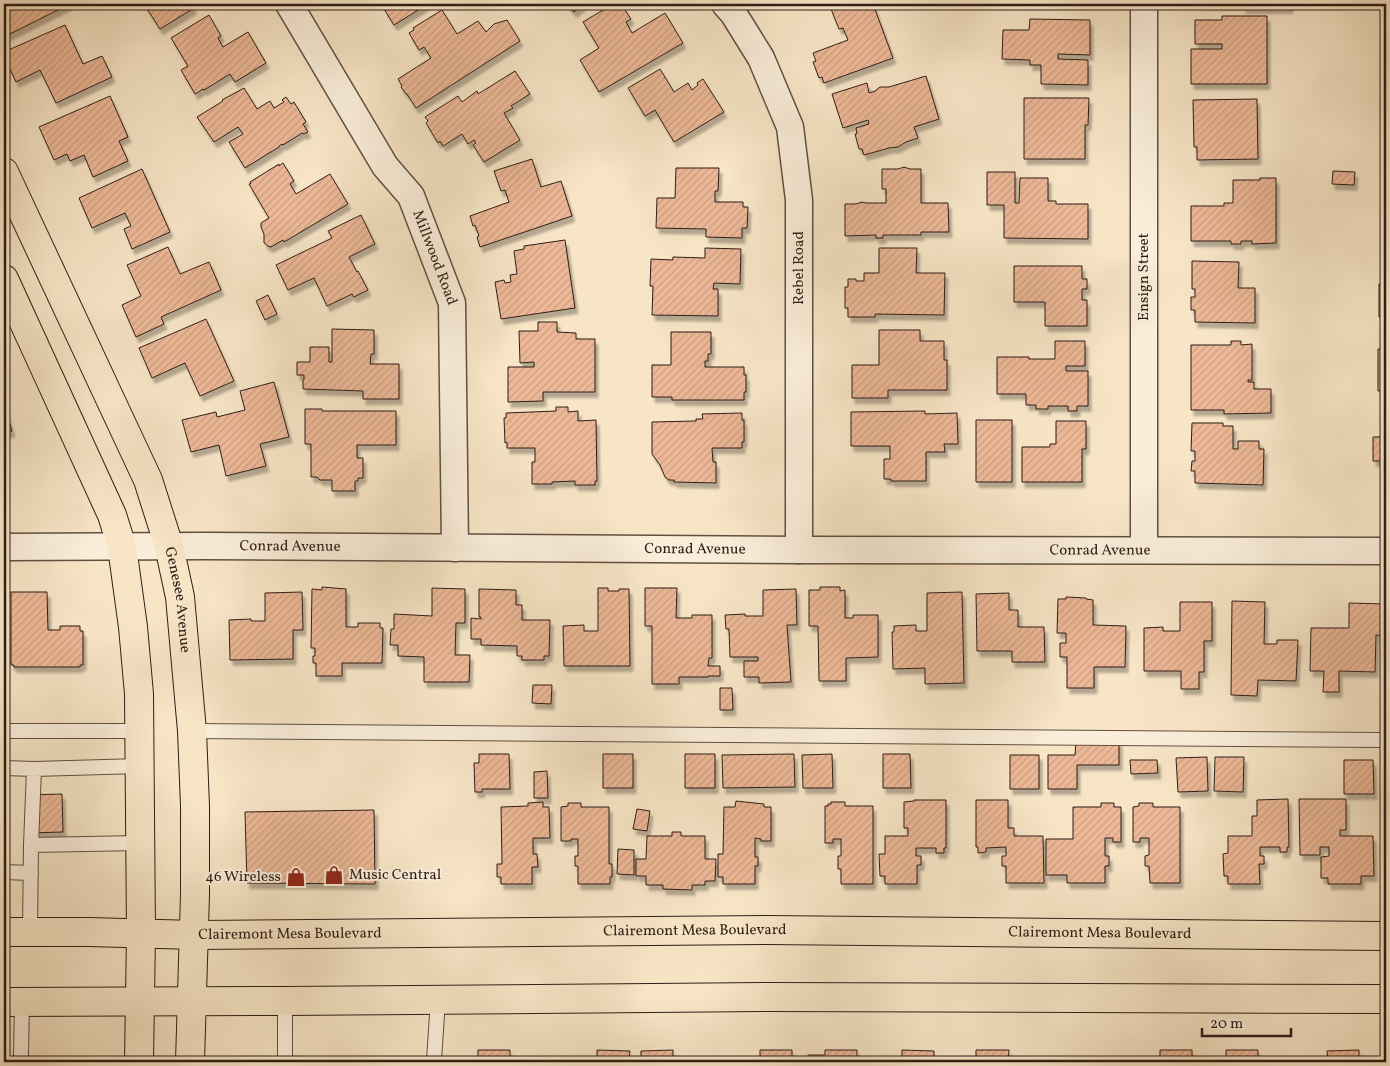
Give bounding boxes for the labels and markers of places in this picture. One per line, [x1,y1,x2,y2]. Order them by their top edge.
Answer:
shop icon: Music Central [323,864,345,886]
place label: Music Central [349,865,441,886]
shop icon: 46 Wireless [285,866,307,888]
place label: 46 Wireless [205,867,281,888]

